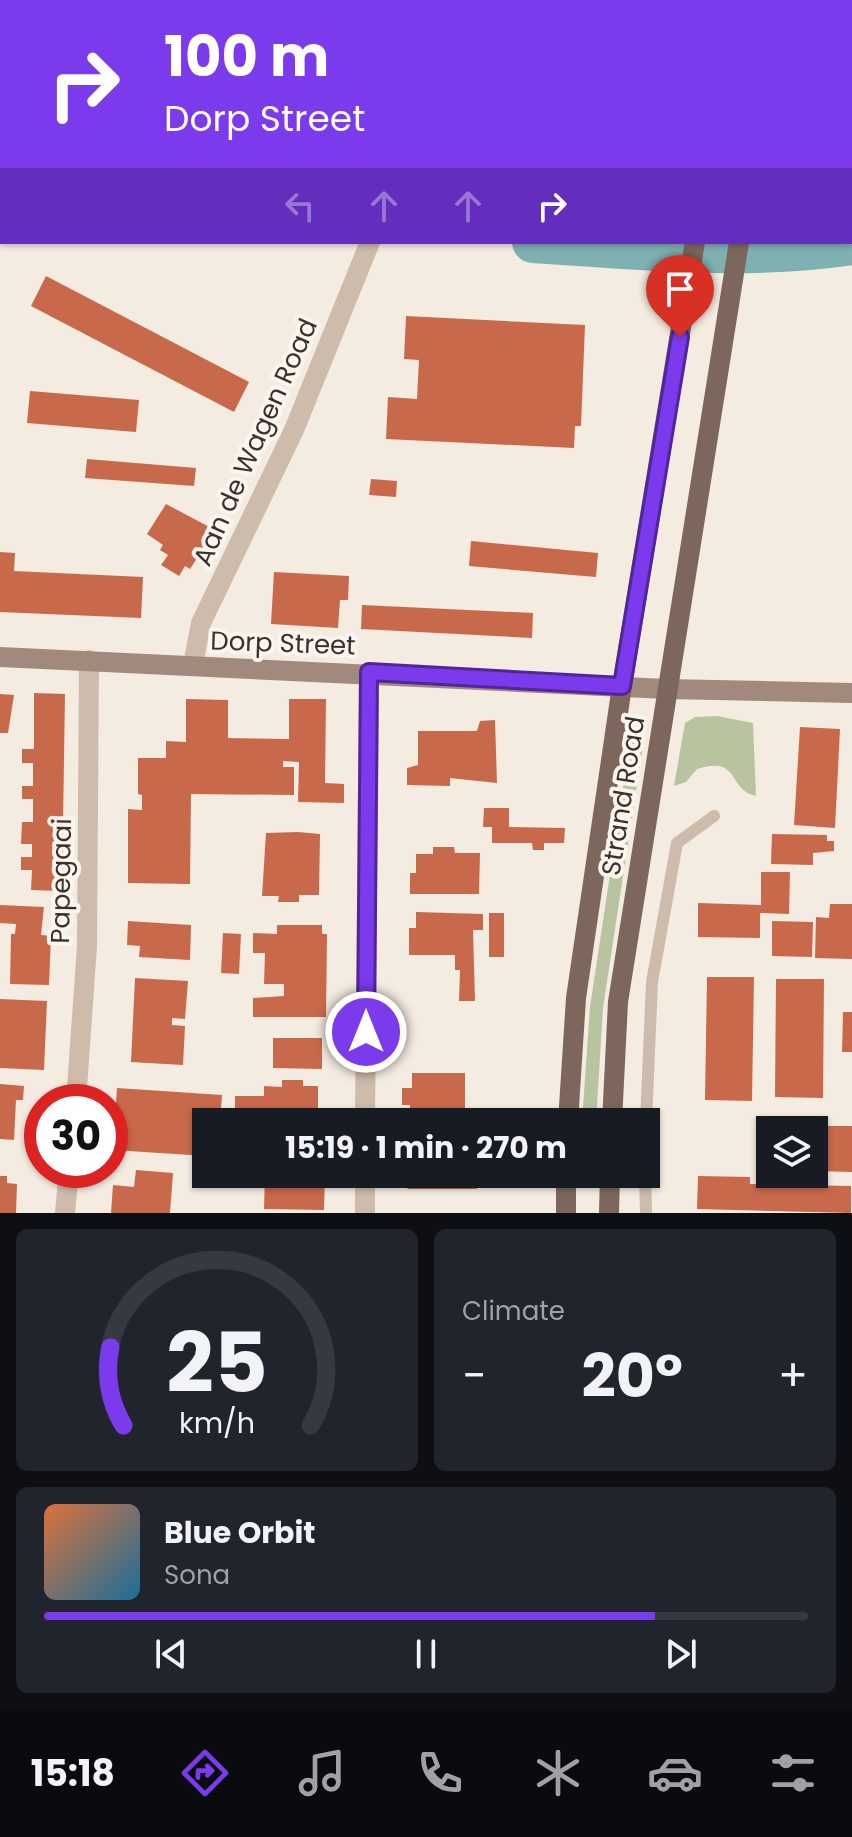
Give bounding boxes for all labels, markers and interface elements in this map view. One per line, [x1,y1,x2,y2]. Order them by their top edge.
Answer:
text: 100 m [164,17,329,96]
icon: right [32,32,136,136]
text: Dorp Street [164,93,365,144]
icon: left [278,184,322,228]
icon: ahead [362,184,406,228]
icon: ahead [446,184,490,228]
icon: right [530,184,574,228]
pin [646,255,714,337]
icon: arrive [658,267,702,311]
street label: Aan de Wagen Road [184,313,326,571]
street label: Dorp Street [210,622,356,664]
street label: Strand Road [593,714,653,878]
street label: Papegaai [42,818,80,944]
position arrow [324,990,408,1074]
speed limit sign: 30 [24,1084,128,1188]
map controls [756,1116,828,1188]
button: layers [756,1116,828,1188]
text: 15:19 · 1 min · 270 m [285,1126,567,1169]
text: Climate [462,1293,565,1329]
text: 25 [166,1305,268,1421]
text: 20° [582,1334,683,1418]
text: − [462,1345,486,1406]
text: + [778,1345,808,1406]
text: km/h [179,1403,255,1443]
text: Blue Orbit [164,1511,316,1554]
text: Sona [164,1557,230,1593]
icon: previous [149,1632,193,1676]
icon: pause [404,1632,448,1676]
icon: next [659,1632,703,1676]
icon: directions [177,1745,233,1801]
icon: music [294,1745,350,1801]
icon: phone [412,1745,468,1801]
icon: climate [530,1745,586,1801]
icon: car [647,1745,703,1801]
icon: filters [765,1745,821,1801]
text: 15:18 [31,1748,115,1799]

